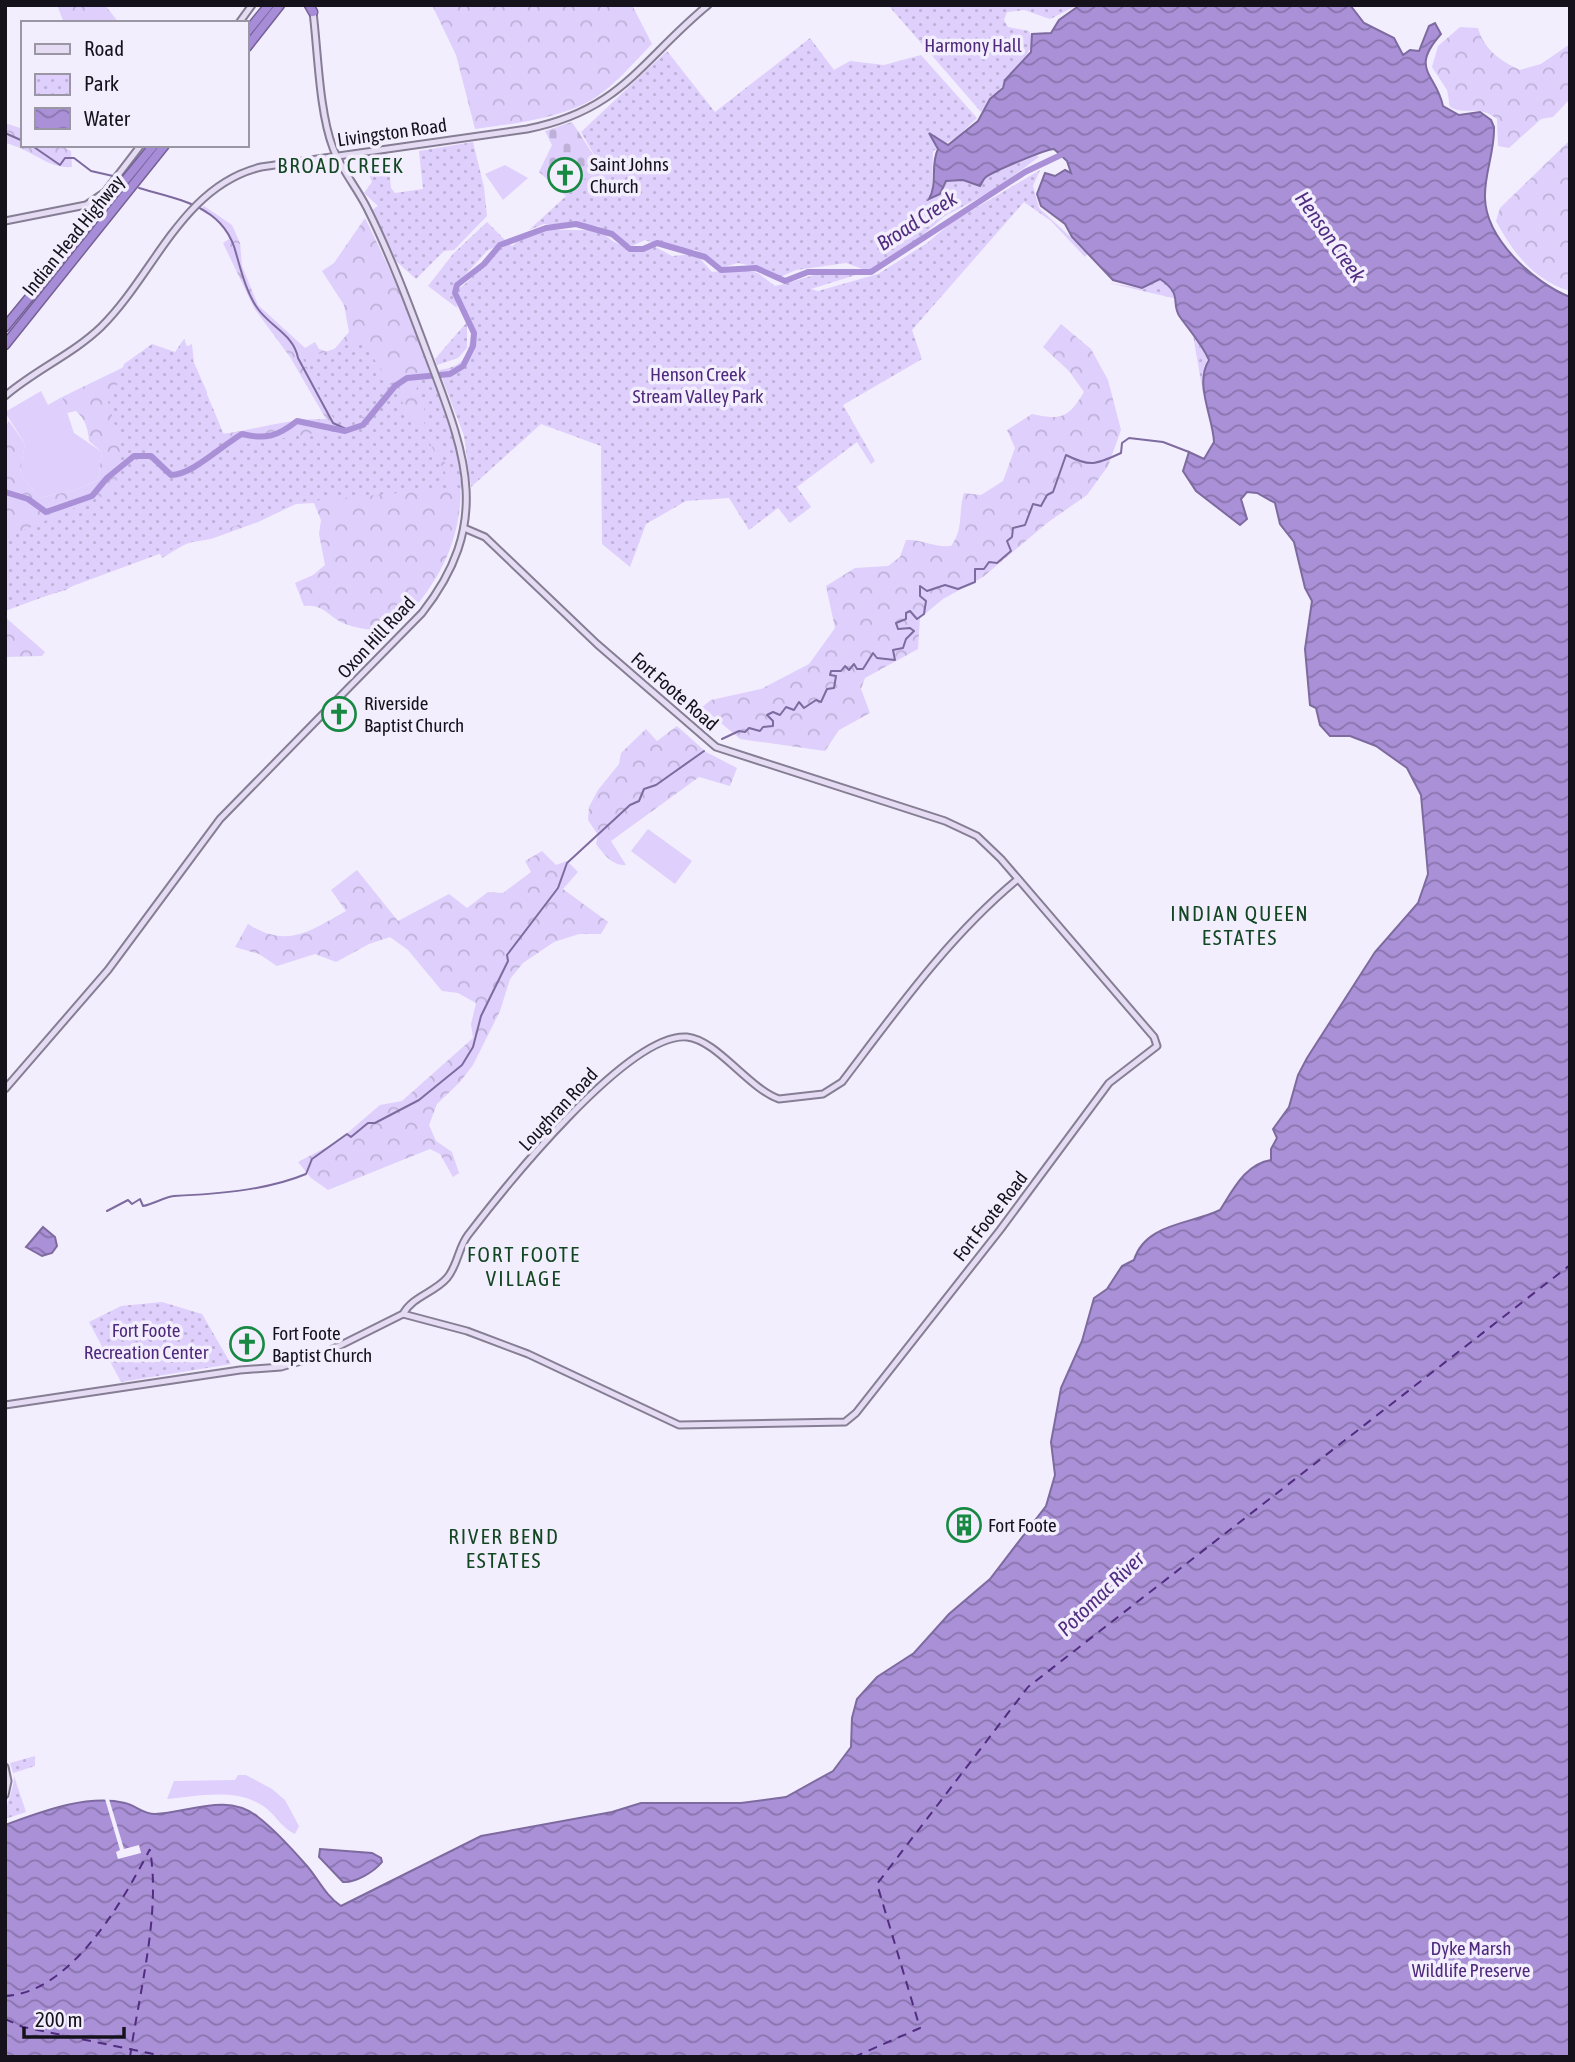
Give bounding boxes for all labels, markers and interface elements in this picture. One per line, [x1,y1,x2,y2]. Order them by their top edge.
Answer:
legend [21,21,248,147]
park label: Harmony Hall [924,34,1022,56]
text: Road [84,36,124,60]
text: Park [84,71,119,95]
text: Water [84,106,131,130]
street label: Livingston Road [336,113,448,151]
district label: BROAD CREEK [277,153,405,177]
place label: Saint Johns Church [590,153,669,197]
church icon: Saint Johns Church [546,156,584,194]
street label: Indian Head Highway [18,170,128,300]
water label: Broad Creek [872,185,962,255]
water label: Henson Creek [1291,186,1371,287]
park label: Henson Creek Stream Valley Park [633,363,764,407]
street label: Oxon Hill Road [333,592,419,682]
street label: Fort Foote Road [627,647,723,735]
place label: Riverside Baptist Church [364,692,464,736]
church icon: Riverside Baptist Church [320,695,358,733]
district label: INDIAN QUEEN ESTATES [1170,901,1310,949]
street label: Loughran Road [514,1063,602,1155]
street label: Fort Foote Road [948,1167,1032,1265]
district label: FORT FOOTE VILLAGE [467,1242,581,1290]
park label: Fort Foote Recreation Center [84,1319,209,1363]
place label: Fort Foote Baptist Church [272,1322,372,1366]
church icon: Fort Foote Baptist Church [228,1325,266,1363]
building icon: Fort Foote [945,1506,983,1544]
place label: Fort Foote [988,1514,1057,1536]
district label: RIVER BEND ESTATES [448,1524,560,1572]
water label: Potomac River [1052,1546,1149,1640]
park label: Dyke Marsh Wildlife Preserve [1412,1937,1530,1981]
scale bar [24,1996,124,2040]
text: 200 m [35,2007,83,2031]

